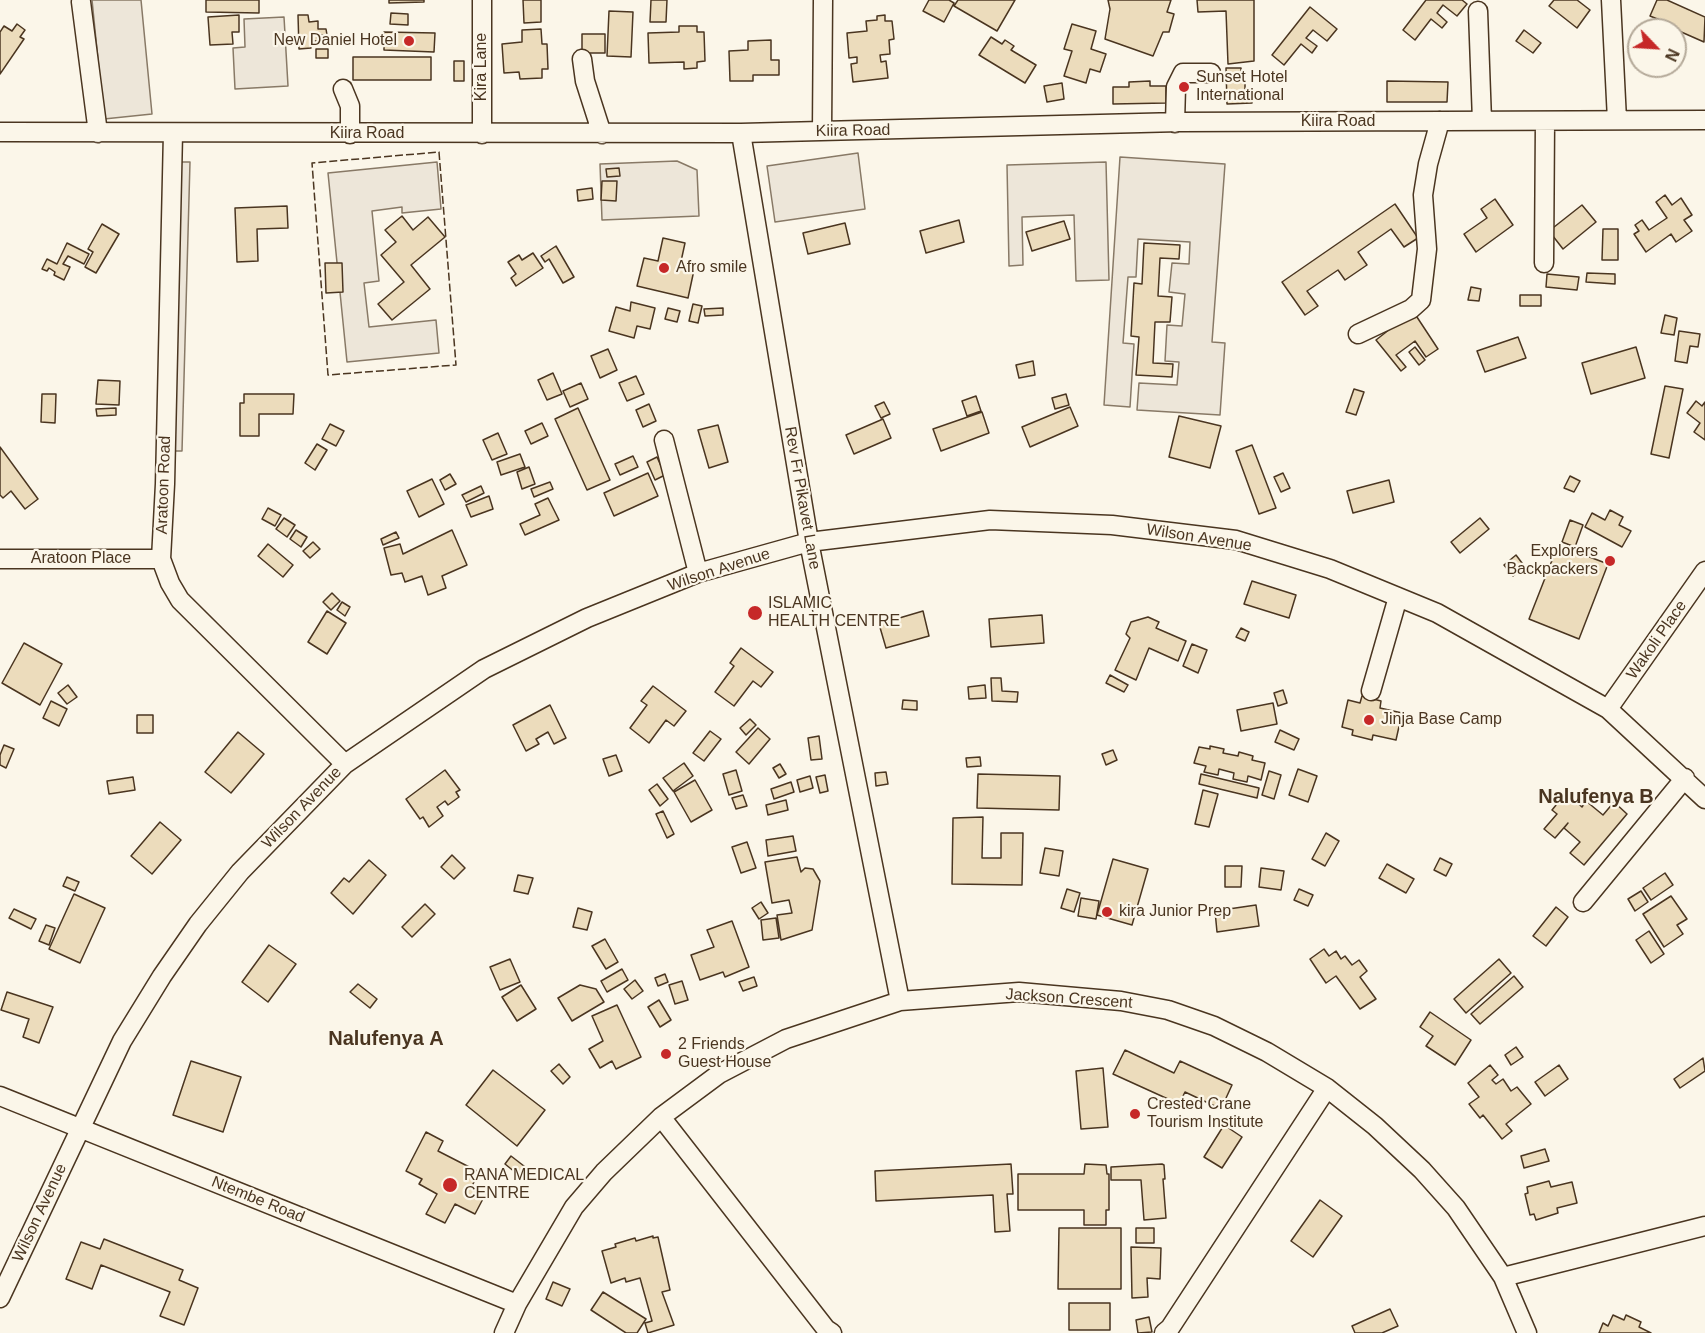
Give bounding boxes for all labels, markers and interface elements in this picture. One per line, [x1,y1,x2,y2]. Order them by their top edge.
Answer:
north arrow [1627,18,1687,78]
place label: New Daniel Hotel [273,31,397,51]
street label: Kira Lane [472,33,492,101]
marker: New Daniel Hotel [402,34,416,48]
text: N [1662,46,1682,64]
place label: Sunset Hotel International [1196,68,1288,106]
marker: Sunset Hotel International [1177,80,1191,94]
street label: Kiira Road [1301,112,1375,132]
street label: Kiira Road [815,121,891,141]
street label: Kiira Road [330,124,404,144]
place label: Afro smile [676,258,747,278]
marker: Afro smile [657,261,671,275]
street label: Rev Fr Pikavet Lane [780,425,824,571]
street label: Aratoon Road [153,435,175,535]
street label: Wilson Avenue [1145,520,1253,556]
place label: Explorers Backpackers [1506,542,1598,580]
street label: Wilson Avenue [665,544,773,596]
street label: Aratoon Place [31,549,131,569]
marker: Explorers Backpackers [1603,554,1617,568]
place label: ISLAMIC HEALTH CENTRE [768,594,900,632]
street label: Wakoli Place [1623,597,1691,683]
marker: ISLAMIC HEALTH CENTRE [746,604,764,622]
place label: Jinja Base Camp [1381,710,1502,730]
marker: Jinja Base Camp [1362,713,1376,727]
street label: Wilson Avenue [258,763,346,853]
district label: Nalufenya B [1538,785,1654,809]
place label: kira Junior Prep [1119,902,1231,922]
marker: kira Junior Prep [1100,905,1114,919]
street label: Jackson Crescent [1005,985,1133,1013]
district label: Nalufenya A [328,1027,444,1051]
place label: 2 Friends Guest House [678,1035,771,1073]
marker: 2 Friends Guest House [659,1047,673,1061]
place label: Crested Crane Tourism Institute [1147,1095,1263,1133]
marker: Crested Crane Tourism Institute [1128,1107,1142,1121]
street label: Wilson Avenue [9,1161,71,1265]
place label: RANA MEDICAL CENTRE [464,1166,584,1204]
street label: Ntembe Road [209,1173,307,1227]
marker: RANA MEDICAL CENTRE [441,1176,459,1194]

